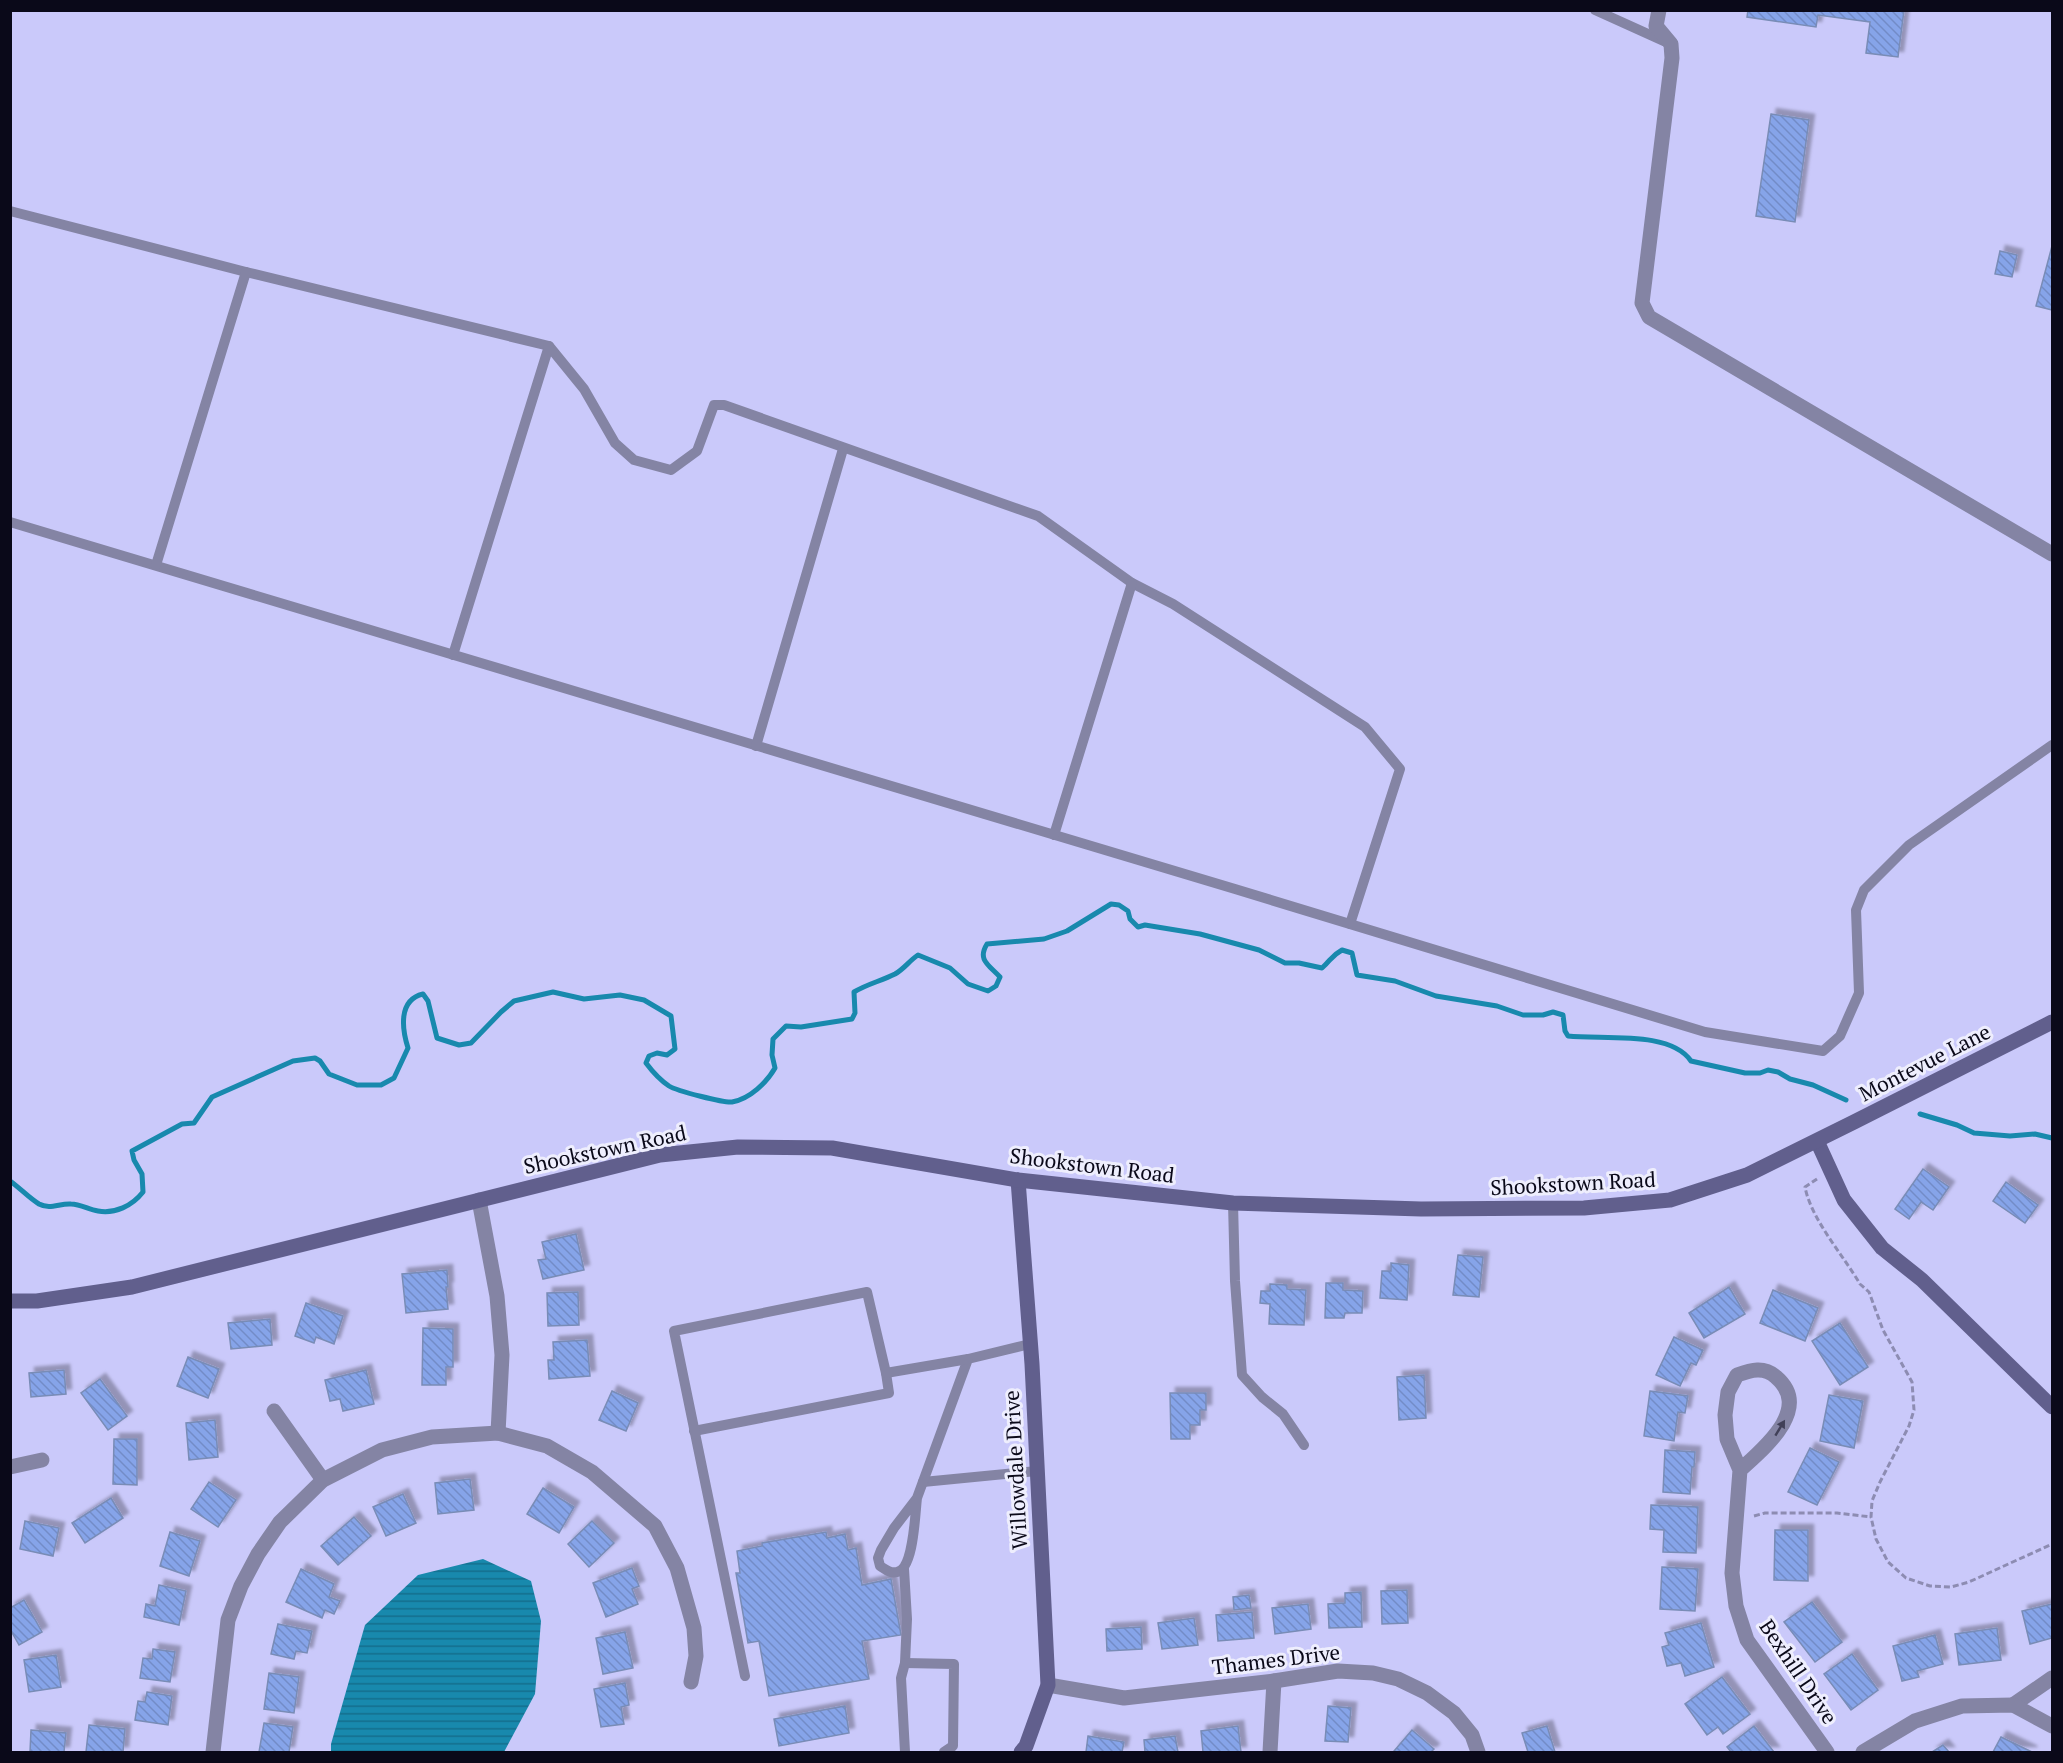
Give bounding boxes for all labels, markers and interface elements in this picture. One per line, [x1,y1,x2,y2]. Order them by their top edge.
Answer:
street label: Montevue Lane [1854,1017,1995,1107]
street label: Shookstown Road [521,1118,689,1180]
street label: Shookstown Road [1008,1141,1176,1189]
street label: Shookstown Road [1490,1165,1657,1201]
street label: Willowdale Drive [997,1390,1033,1550]
one-way arrow [1774,1420,1785,1436]
street label: Bexhill Drive [1754,1614,1844,1729]
street label: Thames Drive [1210,1637,1342,1681]

